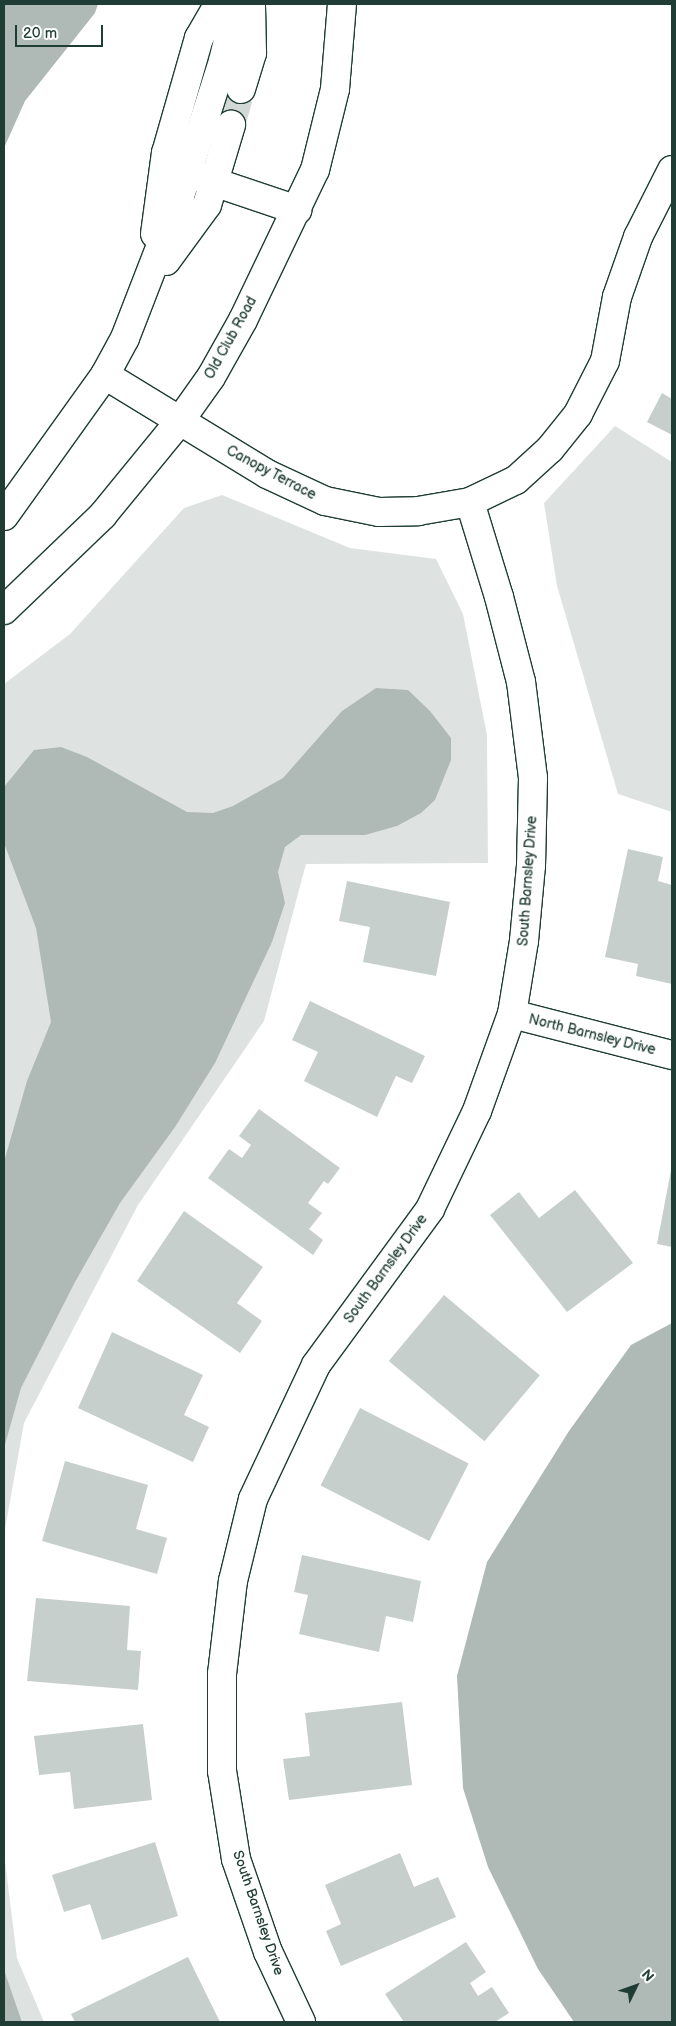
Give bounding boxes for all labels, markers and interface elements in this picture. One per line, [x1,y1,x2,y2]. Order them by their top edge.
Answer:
scale bar [18,15,105,47]
text: 20 m [23,24,57,43]
street label: Old Club Road [201,294,261,382]
street label: Canopy Terrace [223,442,319,504]
street label: South Barnsley Drive [515,815,541,947]
street label: North Barnsley Drive [526,1011,658,1059]
street label: South Barnsley Drive [341,1211,431,1327]
street label: South Barnsley Drive [229,1848,287,1978]
north arrow [611,1961,661,2011]
text: N [638,1966,657,1985]

